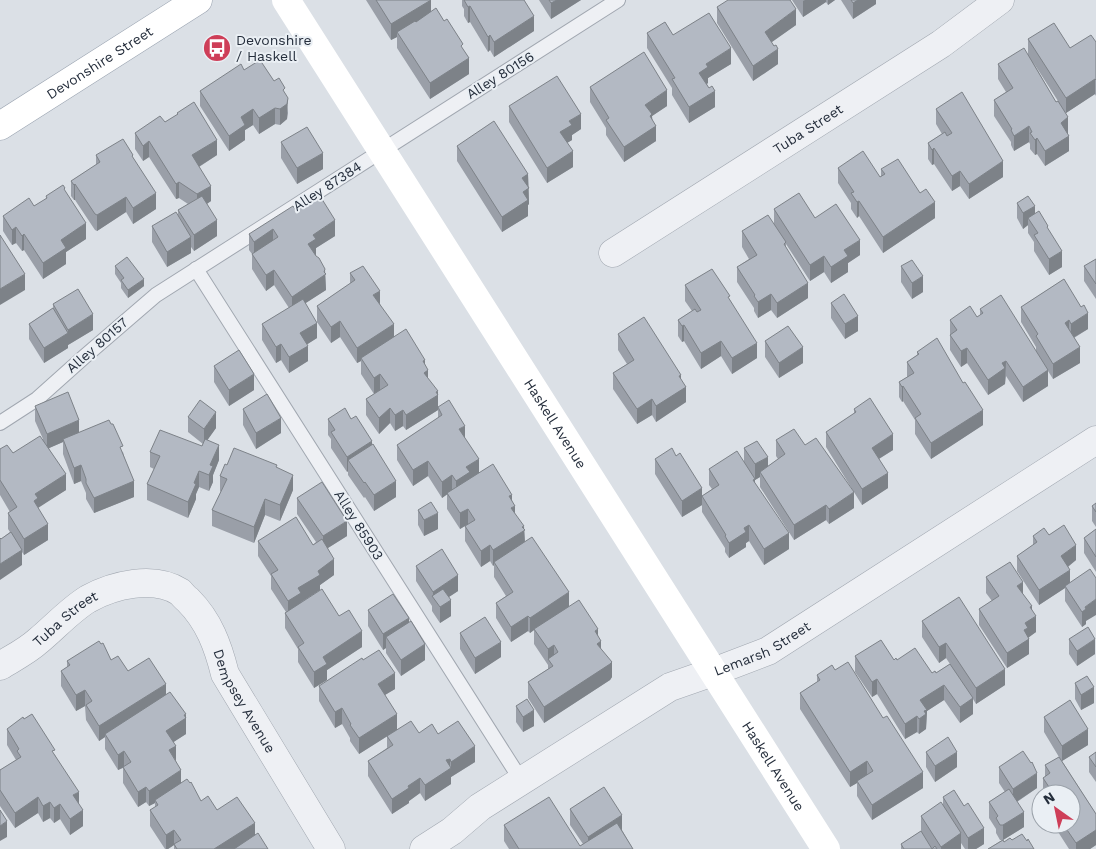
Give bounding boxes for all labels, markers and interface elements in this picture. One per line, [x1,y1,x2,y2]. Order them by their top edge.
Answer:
street label: Devonshire Street [43,23,156,102]
place label: Devonshire / Haskell [236,32,312,64]
bus stop icon: Devonshire / Haskell [202,33,232,63]
street label: Alley 80156 [463,48,537,102]
street label: Tuba Street [770,101,846,157]
street label: Alley 87384 [290,158,364,214]
street label: Alley 80157 [63,314,131,376]
street label: Haskell Avenue [521,376,590,471]
street label: Alley 85903 [331,487,387,563]
street label: Tuba Street [29,587,100,650]
street label: Lemarsh Street [712,618,813,679]
street label: Dempsey Avenue [210,647,279,756]
street label: Haskell Avenue [739,718,808,814]
north arrow [1031,784,1081,834]
text: N [1040,789,1058,808]

